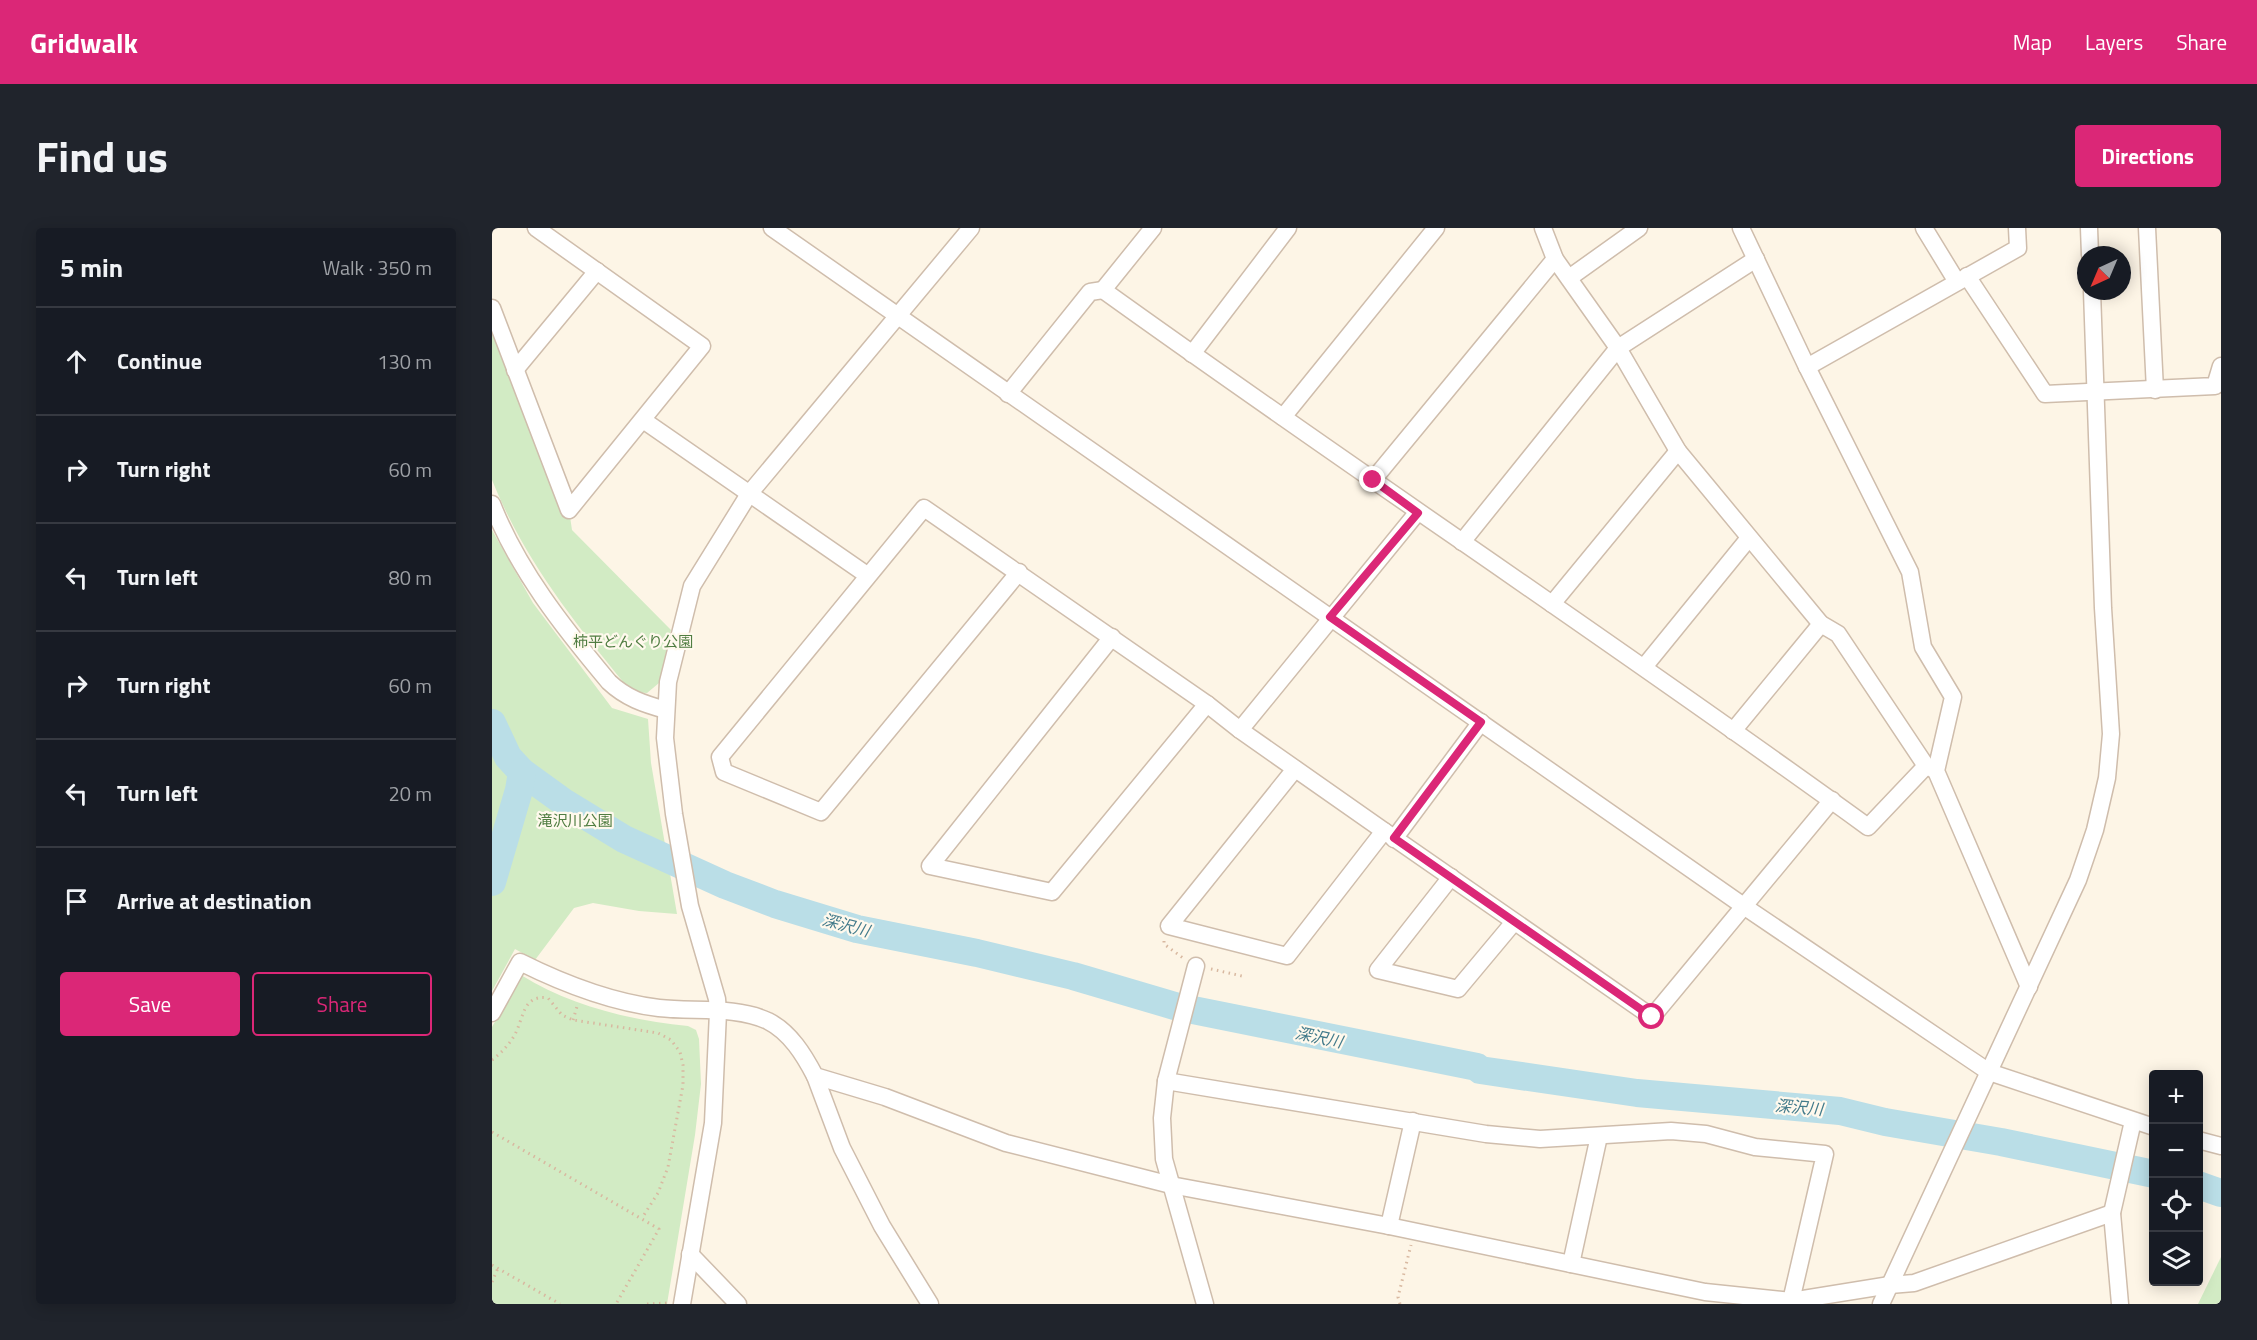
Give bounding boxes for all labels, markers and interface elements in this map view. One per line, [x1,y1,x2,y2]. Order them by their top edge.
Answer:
text: Gridwalk [30,21,138,64]
text: Map [2013,26,2052,58]
text: Layers [2085,26,2143,58]
text: Share [2176,26,2227,58]
text: Find us [36,124,168,188]
button: Directions [2075,125,2221,187]
north arrow [2077,246,2131,300]
text: 5 min [60,248,123,287]
text: Walk · 350 m [323,252,432,283]
text: Continue [117,344,202,378]
icon: ahead [60,345,93,378]
text: 130 m [377,346,432,377]
text: Turn right [117,452,211,486]
icon: right [60,453,93,486]
text: 60 m [388,454,432,485]
route end [1359,466,1385,492]
text: Turn left [117,560,198,594]
icon: left [60,561,93,594]
text: 80 m [388,562,432,593]
park label: 柿平どんぐり公園 [573,630,693,653]
text: Turn right [117,668,211,702]
icon: right [60,669,93,702]
text: 60 m [388,670,432,701]
text: Turn left [117,776,198,810]
icon: left [60,777,93,810]
text: 20 m [388,778,432,809]
park label: 滝沢川公園 [537,809,613,832]
text: Arrive at destination [117,884,312,918]
icon: arrive [60,885,93,918]
water label: 深沢川 [820,907,874,943]
button: Save [60,972,240,1036]
button: Share [252,972,432,1036]
route start [1638,1003,1664,1029]
water label: 深沢川 [1293,1020,1347,1054]
map controls [2149,1070,2203,1286]
button: + [2149,1070,2203,1124]
water label: 深沢川 [1774,1093,1826,1121]
button: − [2149,1124,2203,1178]
button: locate [2149,1178,2203,1232]
button: layers [2149,1232,2203,1286]

